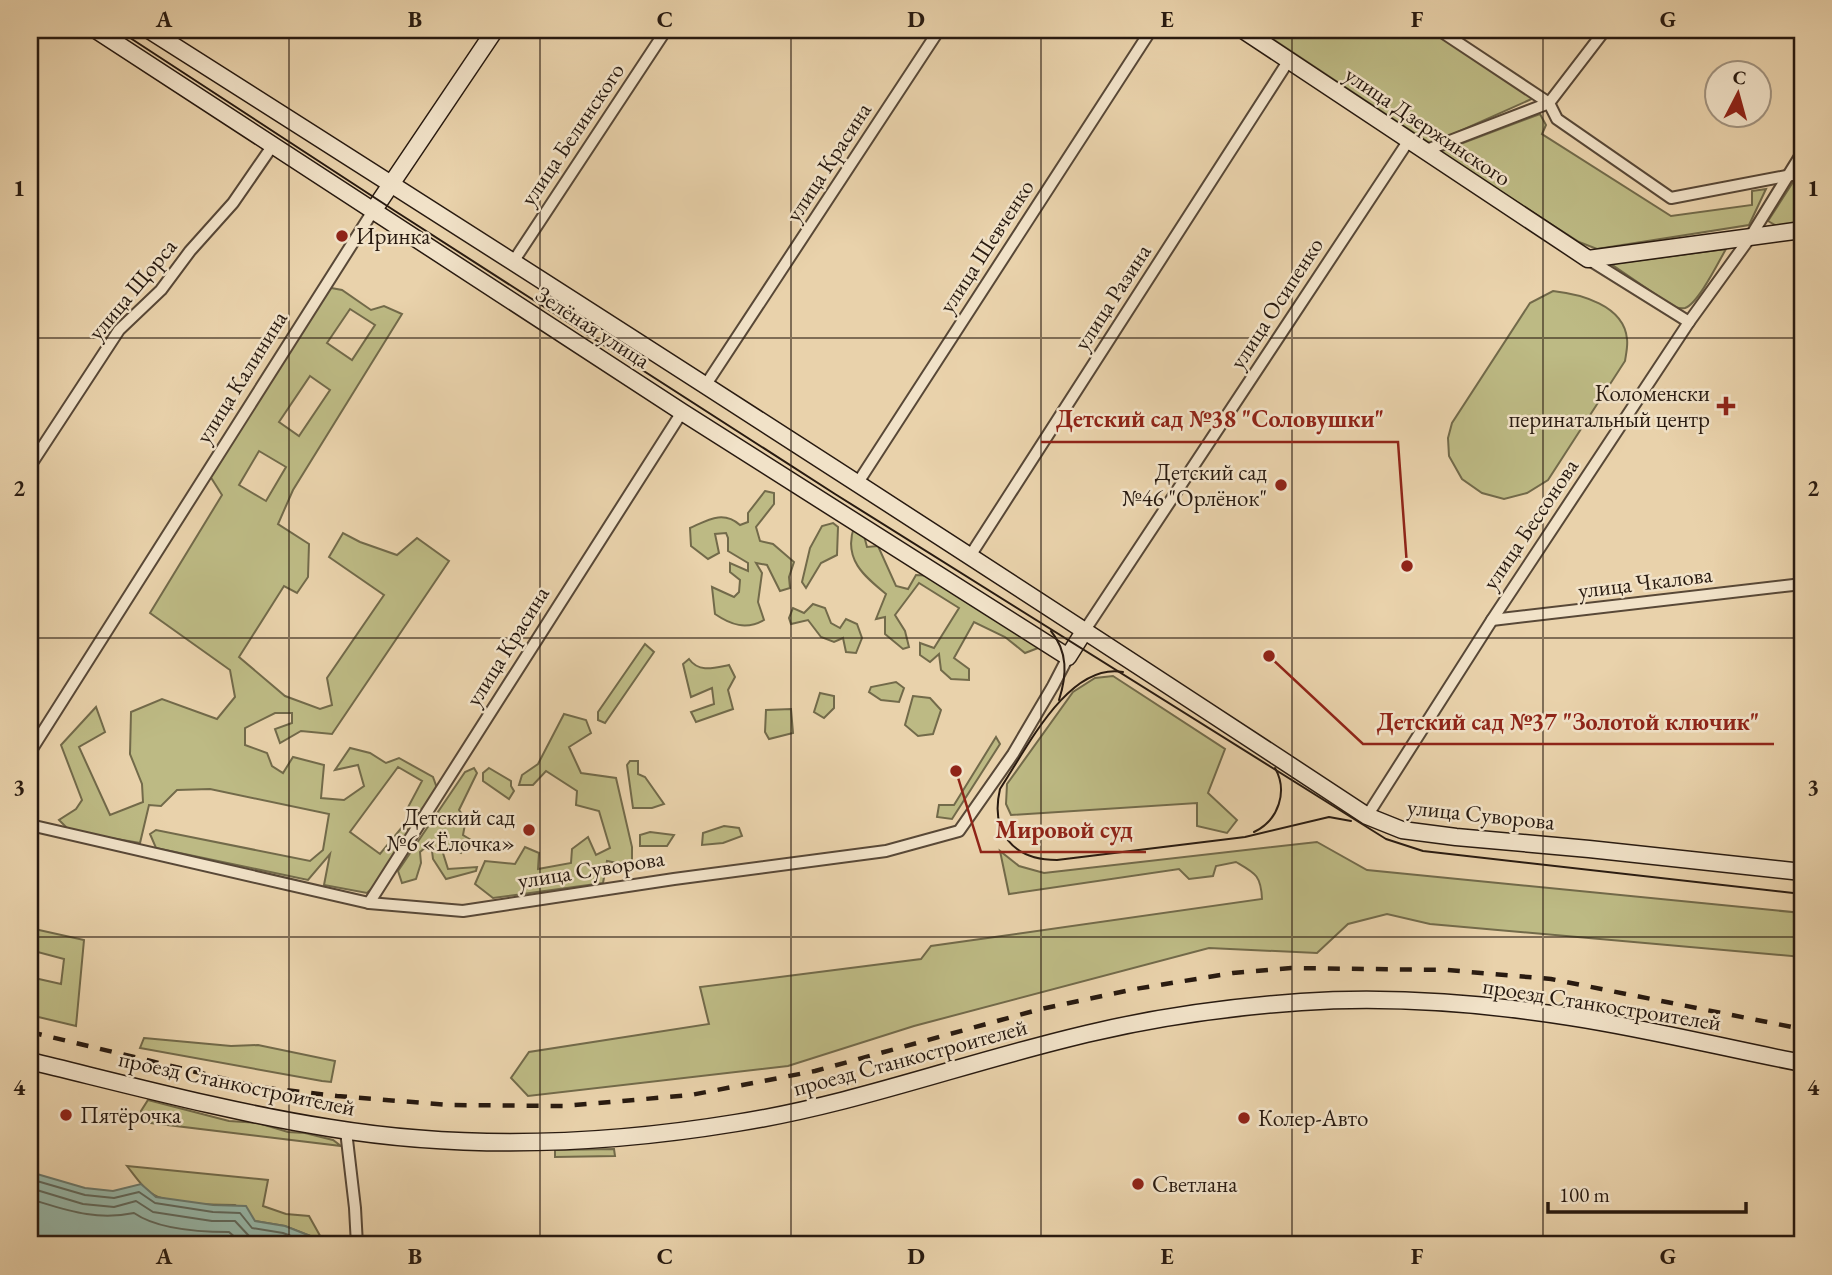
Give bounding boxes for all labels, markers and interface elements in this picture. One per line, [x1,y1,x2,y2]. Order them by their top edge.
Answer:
text: A [155,4,173,34]
text: B [408,4,422,34]
text: C [657,4,673,34]
text: D [907,4,925,34]
text: E [1160,4,1174,34]
text: F [1411,4,1424,34]
text: G [1660,4,1676,34]
street label: улица Белинского [513,57,631,211]
street label: улица Дзержинского [1339,59,1517,193]
north arrow [1702,60,1772,130]
text: С [1732,64,1748,91]
street label: улица Красина [778,96,878,227]
text: 1 [13,173,25,203]
street label: улица Шевченко [932,173,1040,319]
text: 1 [1807,173,1819,203]
place label: Иринка [356,221,431,251]
marker: Иринка [334,228,350,244]
street label: улица Щорса [81,231,184,346]
street label: улица Осипенко [1222,231,1330,375]
street label: улица Разина [1066,237,1158,356]
street label: Зелёная улица [530,279,657,376]
street label: улица Калинина [188,304,294,449]
place label: Коломенски перинатальный центр [1509,378,1710,434]
marker: Коломенски перинатальный центр [1716,396,1736,416]
callout: Детский сад №38 "Соловушки" [1041,397,1398,442]
text: Детский сад №38 "Соловушки" [1056,403,1384,435]
street label: улица Бессонова [1475,452,1585,595]
place label: Детский сад №46 "Орлёнок" [1122,457,1268,513]
text: 2 [13,473,25,503]
text: 2 [1807,473,1819,503]
marker: Детский сад №46 "Орлёнок" [1273,477,1289,493]
street label: улица Чкалова [1576,559,1715,605]
street label: улица Красина [458,579,556,712]
callout: Детский сад №37 "Золотой ключик" [1363,699,1774,744]
text: Детский сад №37 "Золотой ключик" [1377,706,1759,737]
text: 3 [13,772,25,802]
text: 3 [1807,772,1819,802]
street label: улица Суворова [1406,791,1557,837]
place label: Детский сад №6 «Ёлочка» [386,802,516,858]
callout: Мировой суд [981,807,1146,852]
text: Мировой суд [995,814,1133,846]
marker: Детский сад №6 «Ёлочка» [521,822,537,838]
street label: улица Суворова [516,842,667,895]
street label: проезд Станкостроителей [1481,970,1723,1038]
street label: проезд Станкостроителей [790,1011,1030,1103]
street label: проезд Станкостроителей [116,1043,358,1123]
text: 4 [13,1072,26,1102]
text: 4 [1807,1072,1820,1102]
place label: Пятёрочка [80,1100,182,1130]
place label: Колер-Авто [1258,1103,1368,1133]
marker: Пятёрочка [58,1107,74,1123]
marker: Колер-Авто [1236,1110,1252,1126]
place label: Светлана [1152,1169,1238,1199]
scale bar [1548,1170,1746,1214]
marker: Светлана [1130,1176,1146,1192]
text: 100 m [1559,1181,1610,1208]
text: A [155,1241,173,1271]
text: B [408,1241,422,1271]
text: C [657,1241,673,1271]
text: D [907,1241,925,1271]
text: E [1160,1241,1174,1271]
text: F [1411,1241,1424,1271]
text: G [1660,1241,1676,1271]

